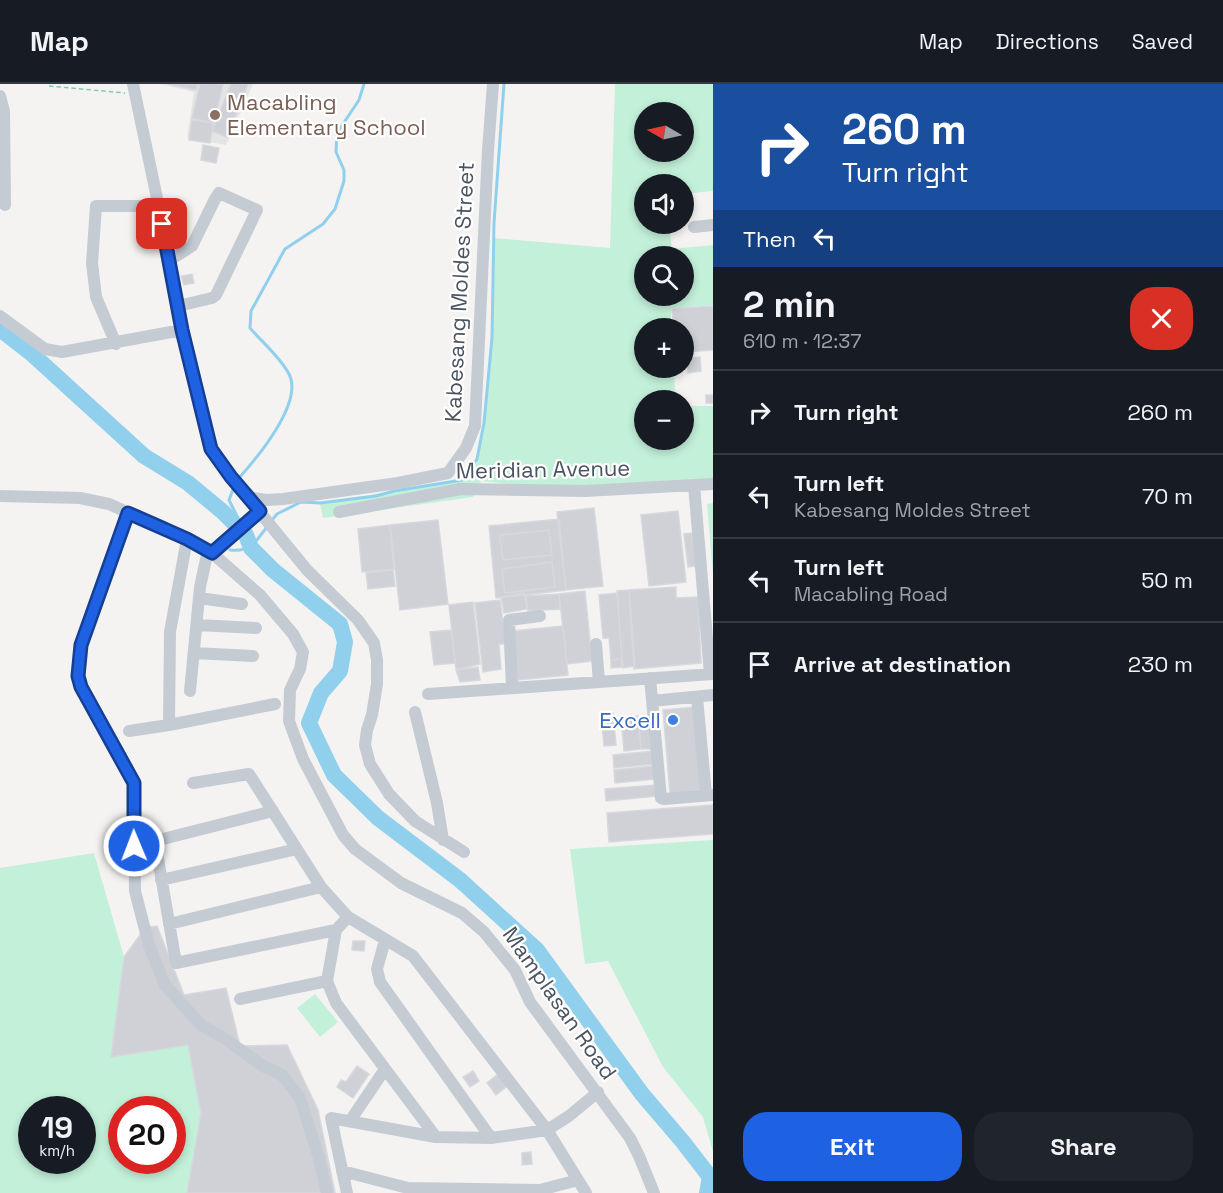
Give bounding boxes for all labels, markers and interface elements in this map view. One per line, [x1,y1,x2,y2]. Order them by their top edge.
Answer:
text: Map [30,23,89,59]
text: Map [919,28,963,55]
text: Directions [996,28,1099,55]
text: Saved [1132,28,1193,55]
place label: Macabling Elementary School [227,88,426,141]
north arrow [634,102,694,162]
map controls [634,102,694,450]
text: 260 m [842,103,967,156]
marker: Macabling Elementary School [208,108,222,122]
icon: right [743,108,821,186]
text: Turn right [842,155,969,190]
street label: Kabesang Moldes Street [438,161,480,423]
button: sound [634,174,694,234]
pin [136,198,187,249]
icon: arrive [145,207,178,240]
icon: left [808,222,841,255]
text: Then [743,225,796,253]
button: search [634,246,694,306]
text: 2 min [743,282,836,328]
button: close [1130,287,1193,350]
button: + [634,318,694,378]
text: 610 m · 12:37 [743,328,862,354]
button: − [634,390,694,450]
icon: right [743,396,776,429]
text: Turn right [794,398,899,426]
text: 260 m [1128,398,1193,426]
street label: Meridian Avenue [456,453,630,485]
text: Turn left [794,469,884,497]
icon: left [743,480,776,513]
text: 70 m [1142,482,1193,510]
text: Kabesang Moldes Street [794,497,1031,523]
text: Turn left [794,553,884,581]
icon: left [743,564,776,597]
text: 50 m [1141,566,1193,594]
text: Macabling Road [794,581,948,607]
icon: arrive [743,648,776,681]
text: Arrive at destination [794,650,1011,678]
text: 230 m [1128,650,1193,678]
place label: Excell [599,706,661,734]
marker: Excell [666,713,680,727]
position arrow [102,814,166,878]
street label: Mamplasan Road [497,921,623,1085]
speed limit sign: 20 [108,1096,186,1174]
text: 19 [41,1108,73,1147]
button: Exit [743,1112,962,1181]
button: Share [974,1112,1193,1181]
text: km/h [39,1141,75,1160]

